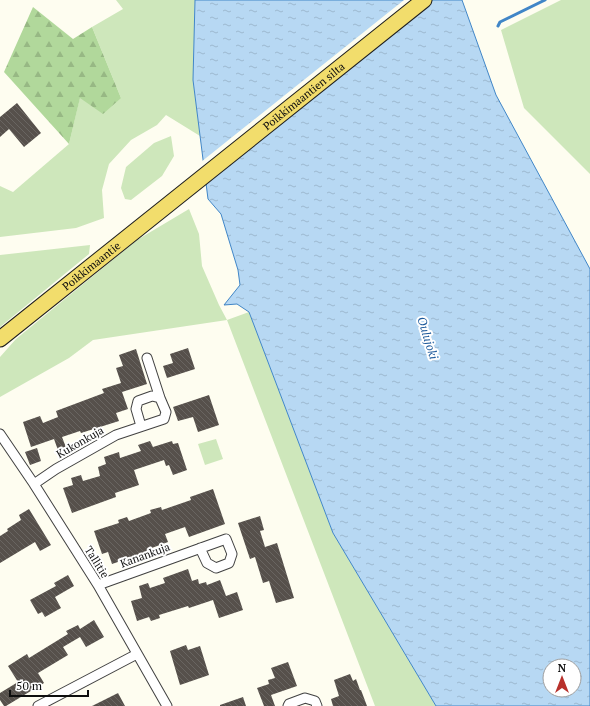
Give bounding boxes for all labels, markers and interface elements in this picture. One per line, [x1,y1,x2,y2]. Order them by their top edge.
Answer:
street label: Poikkimaantien silta [260,59,348,133]
street label: Poikkimaantie [59,238,124,293]
water label: Oulujoki [414,315,442,362]
street label: Kukonkuja [54,423,107,461]
street label: Kanankuja [118,539,172,570]
street label: Tallitie [82,543,112,581]
north arrow [542,658,582,698]
text: N [558,661,567,675]
scale bar [10,672,88,698]
text: 50 m [16,678,43,693]

